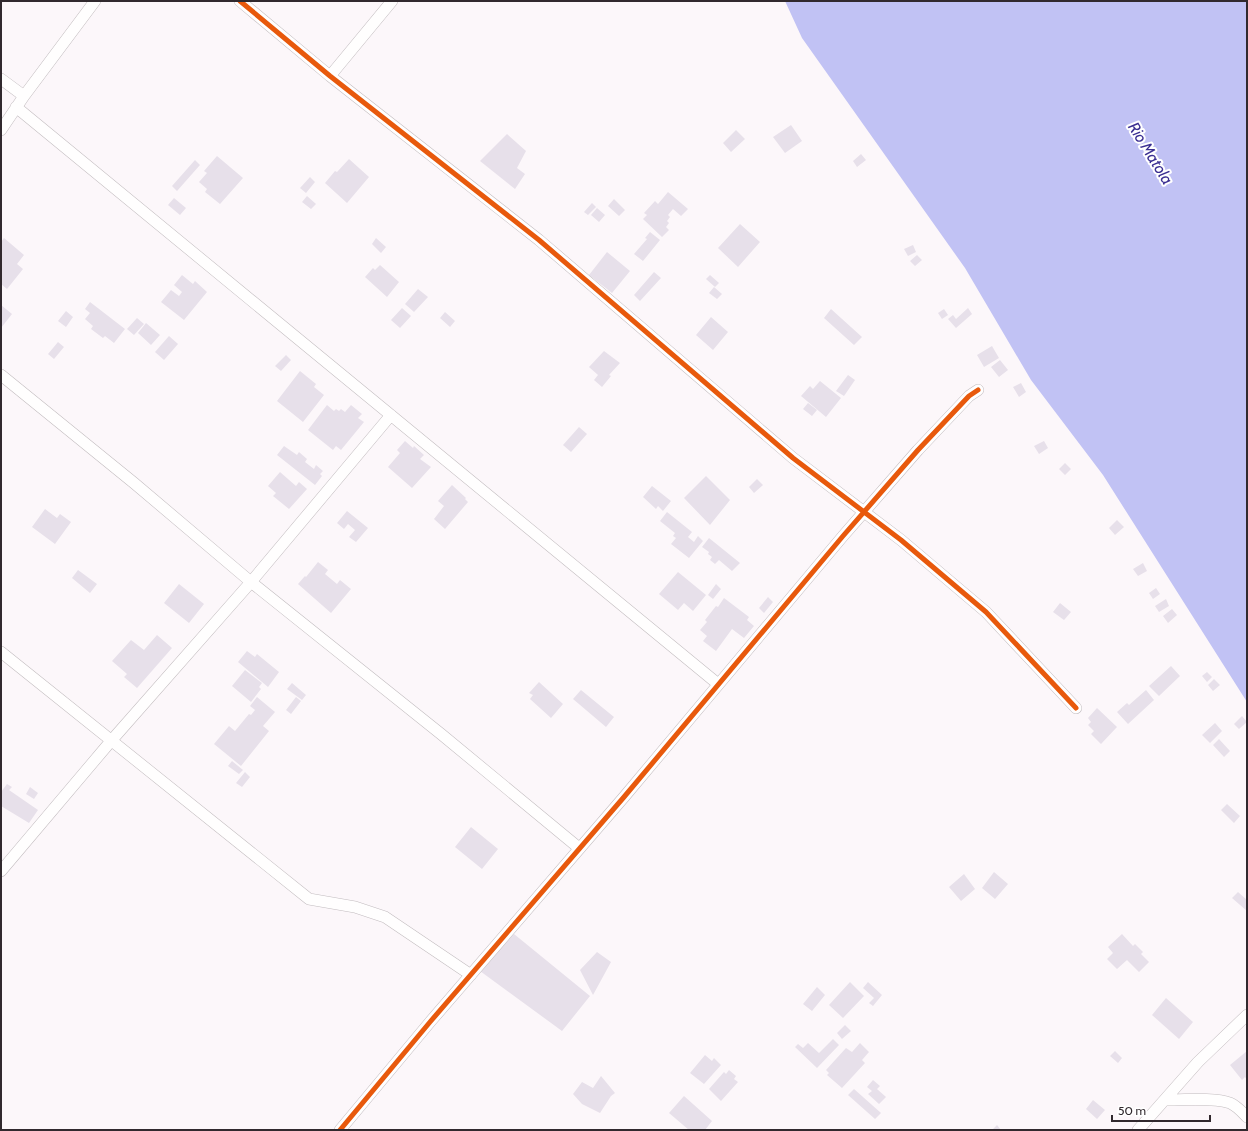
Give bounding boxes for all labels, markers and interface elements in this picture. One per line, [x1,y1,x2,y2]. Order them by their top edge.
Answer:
water label: Rio Matola [1124,119,1177,188]
scale bar [1112,1097,1210,1123]
text: 50 m [1118,1103,1146,1118]

